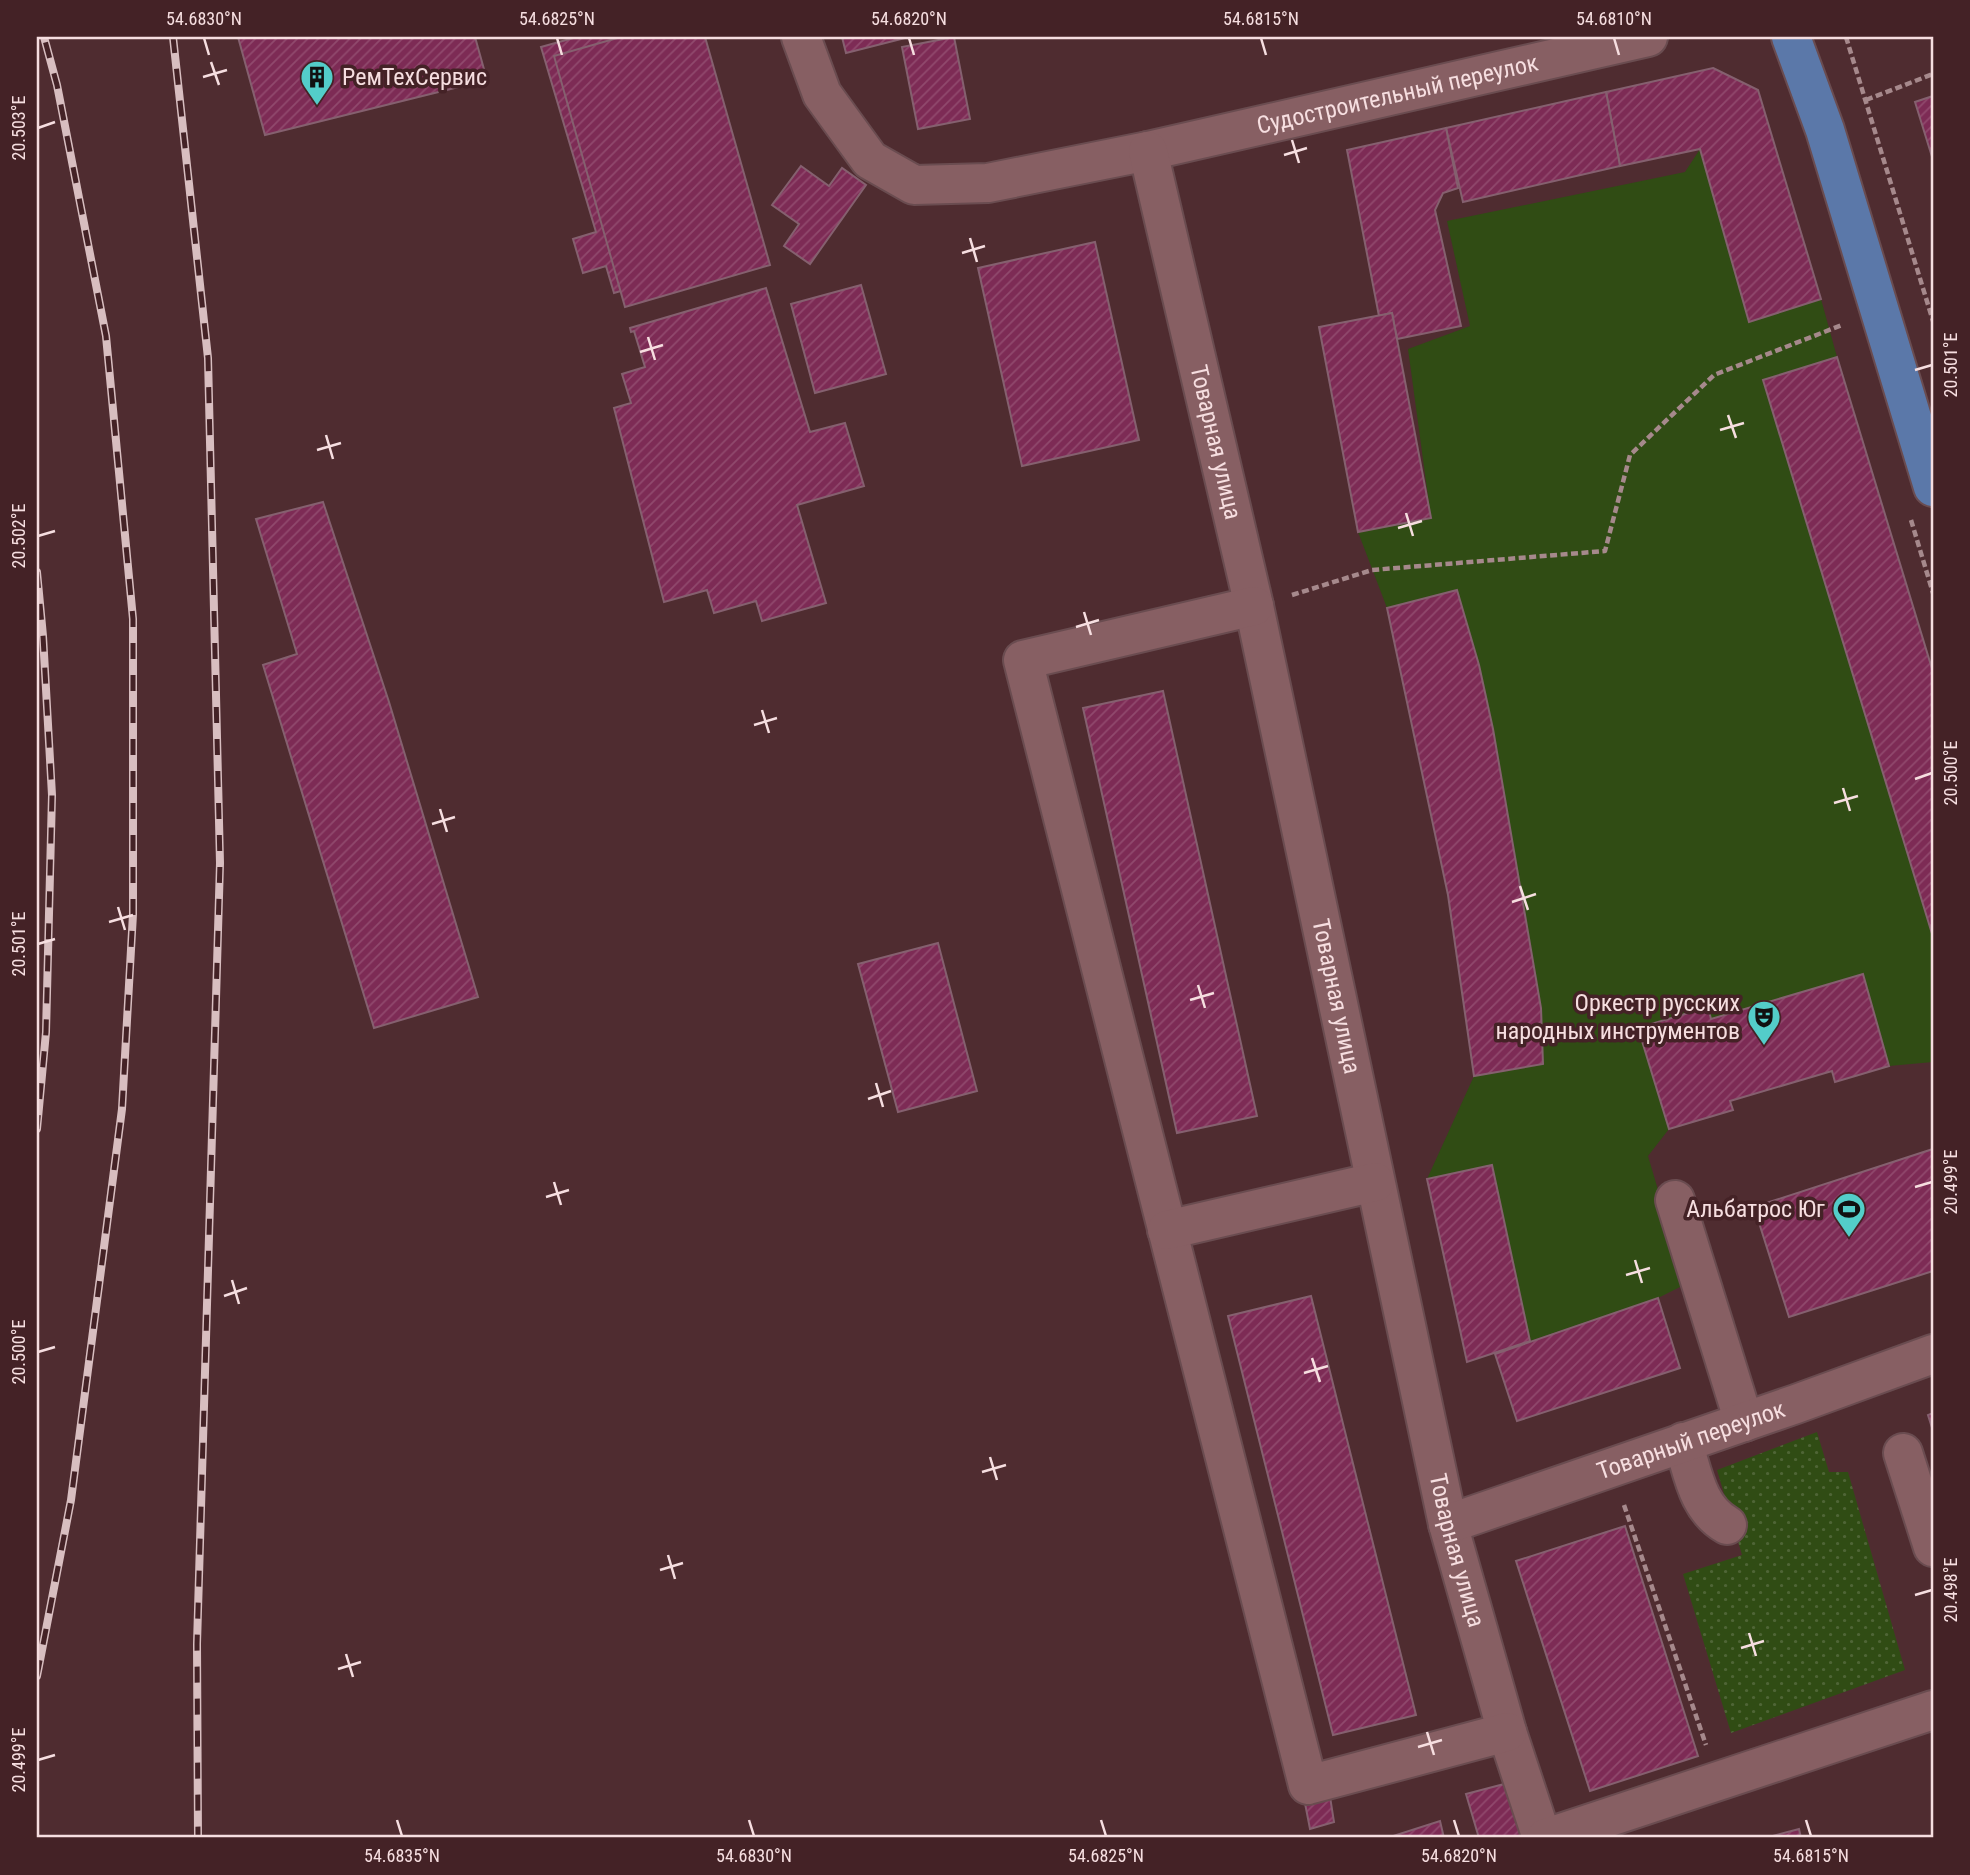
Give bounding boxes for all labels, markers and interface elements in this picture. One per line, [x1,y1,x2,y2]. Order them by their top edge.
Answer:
text: 54.6830°N [166,8,242,29]
text: 54.6825°N [519,8,595,29]
text: 54.6820°N [871,8,947,29]
text: 54.6815°N [1223,8,1299,29]
text: 54.6810°N [1576,8,1652,29]
street label: Судостроительный переулок [1254,48,1541,140]
building icon: РемТехСервис [298,58,336,107]
place label: РемТехСервис [342,63,487,91]
text: 20.503°E [8,96,29,160]
text: 20.501°E [1940,333,1961,397]
street label: Товарная улица [1184,362,1247,522]
text: 20.502°E [8,504,29,568]
text: 20.500°E [1940,741,1961,805]
text: 20.501°E [8,912,29,976]
street label: Товарная улица [1306,916,1366,1076]
place label: Оркестр русских народных инструментов [1496,989,1740,1045]
theatre icon: Оркестр русских народных инструментов [1745,998,1783,1047]
text: 20.499°E [1940,1150,1961,1214]
sports icon: Альбатрос Юг [1830,1190,1868,1239]
place label: Альбатрос Юг [1686,1195,1825,1223]
text: 20.500°E [8,1320,29,1384]
street label: Товарный переулок [1593,1395,1789,1486]
street label: Товарная улица [1424,1471,1491,1630]
text: 20.498°E [1940,1558,1961,1622]
text: 20.499°E [8,1728,29,1792]
text: 54.6835°N [364,1845,440,1866]
text: 54.6830°N [716,1845,792,1866]
text: 54.6825°N [1068,1845,1144,1866]
text: 54.6820°N [1421,1845,1497,1866]
text: 54.6815°N [1773,1845,1849,1866]

